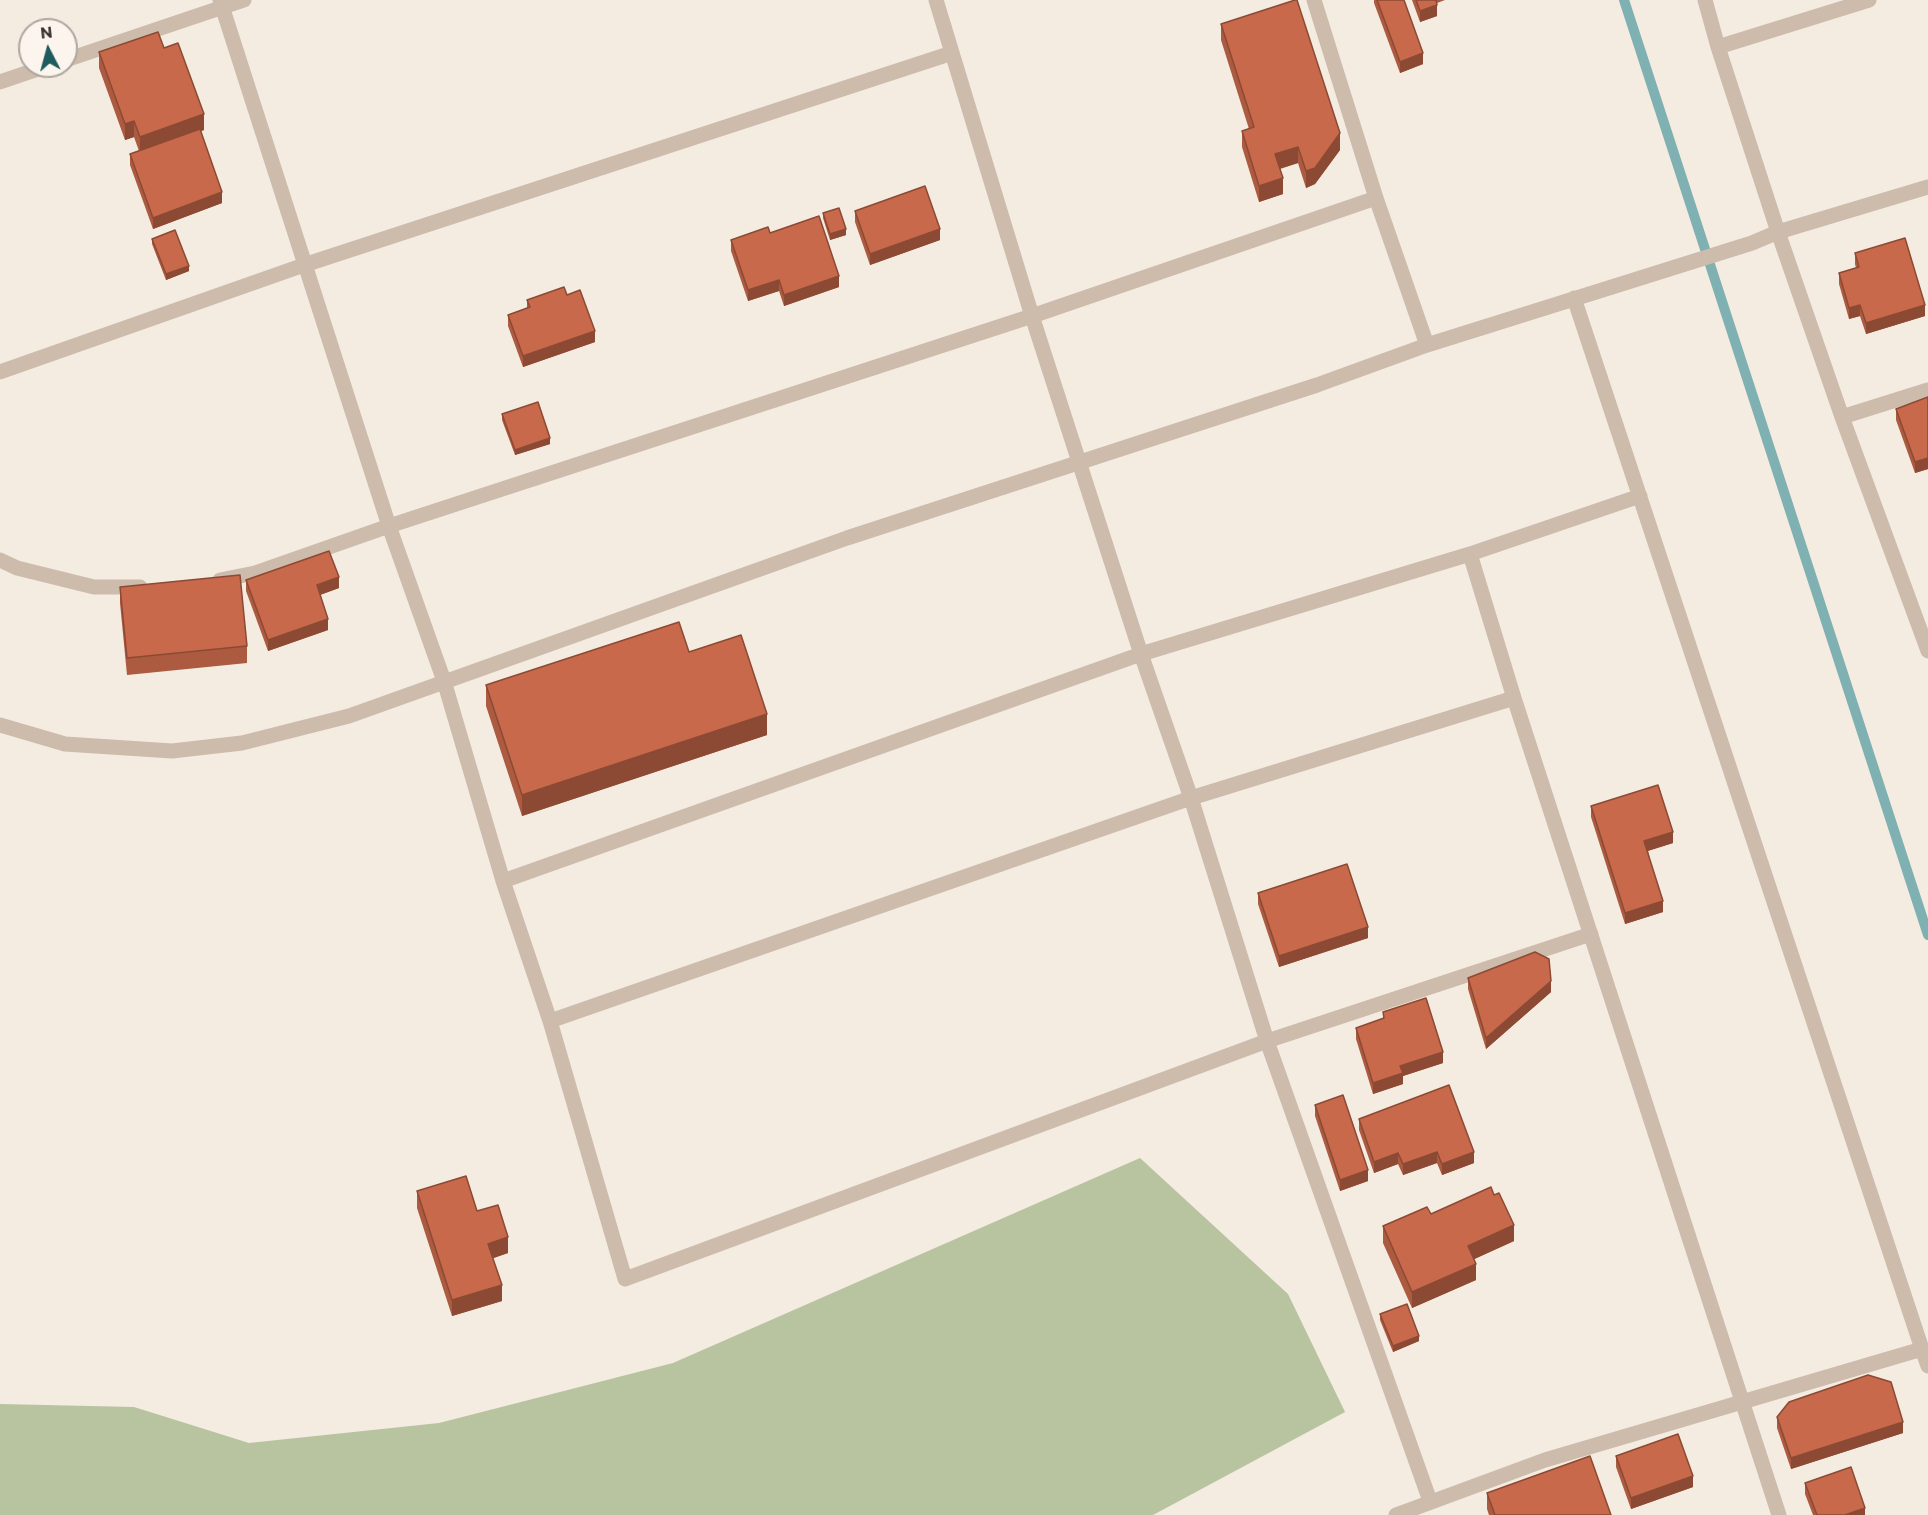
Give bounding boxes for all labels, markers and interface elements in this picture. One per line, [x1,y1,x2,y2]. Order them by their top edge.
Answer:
north arrow [18,18,78,78]
text: N [39,22,53,42]

